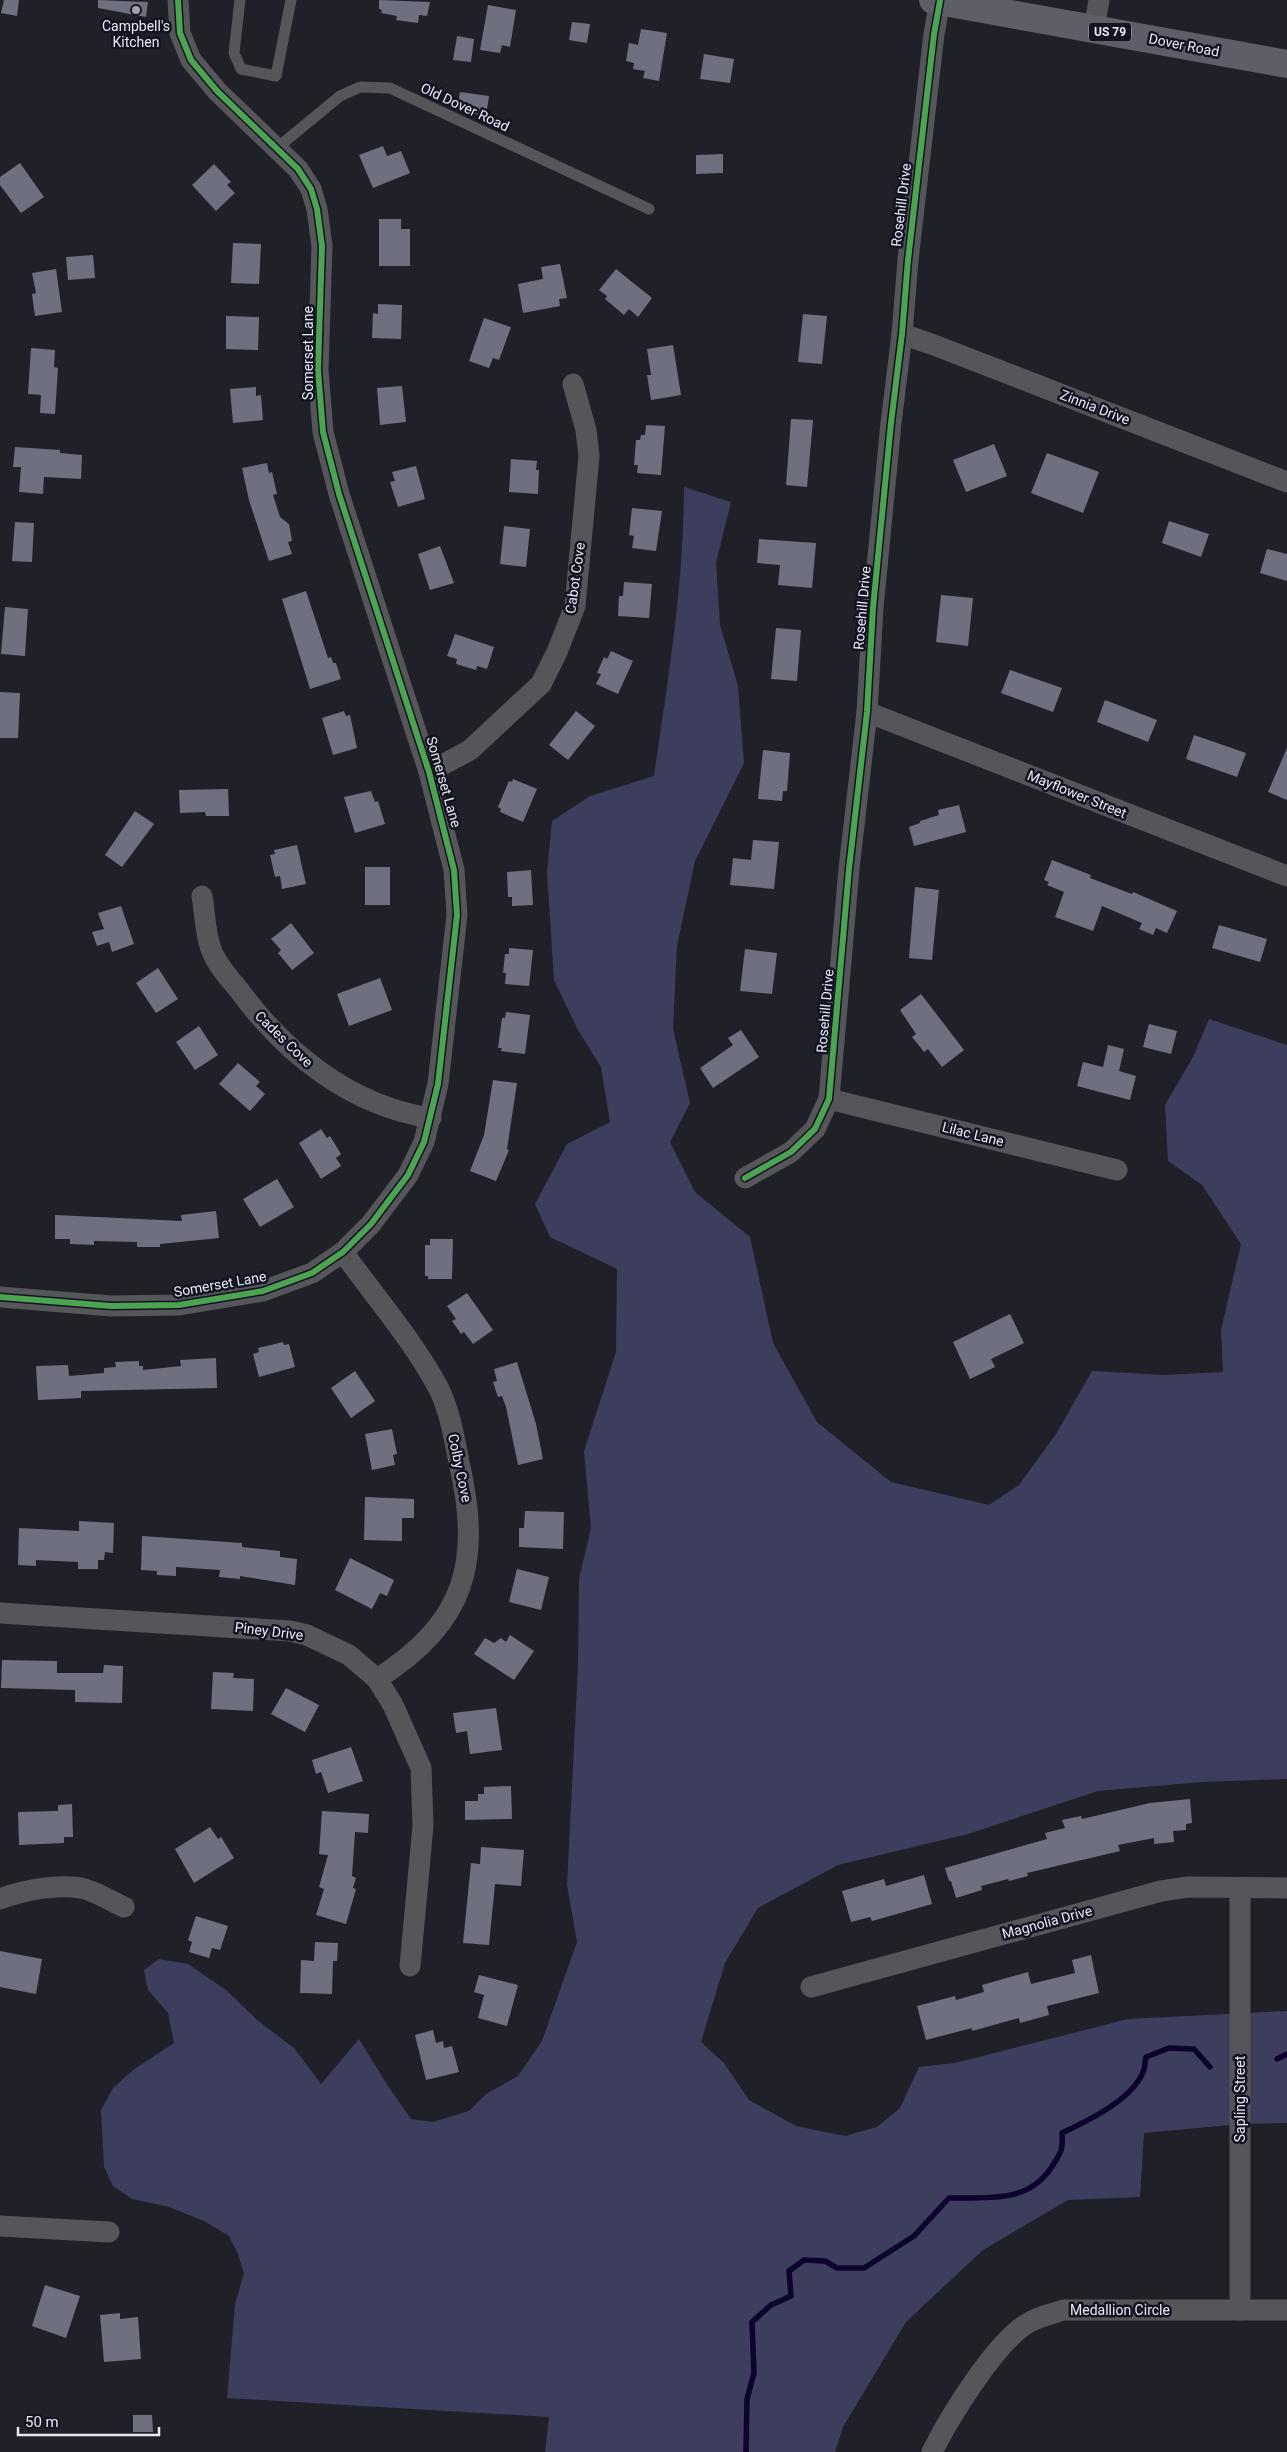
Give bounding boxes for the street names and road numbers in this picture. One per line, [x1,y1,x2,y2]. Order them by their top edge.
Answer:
road number: US 79 [1089,22,1131,42]
street label: Dover Road [1147,30,1221,60]
street label: Old Dover Road [418,79,512,135]
street label: Rosehill Drive [888,162,914,248]
street label: Somerset Lane [300,306,316,400]
street label: Zinnia Drive [1058,386,1132,428]
street label: Cabot Cove [562,541,588,615]
street label: Rosehill Drive [850,565,874,651]
street label: Somerset Lane [423,735,465,829]
street label: Mayflower Street [1025,767,1129,821]
street label: Rosehill Drive [813,968,837,1054]
street label: Cades Cove [252,1008,316,1070]
street label: Lilac Lane [940,1119,1006,1149]
street label: Somerset Lane [172,1268,268,1300]
street label: Colby Cove [445,1432,475,1504]
street label: Piney Drive [234,1619,304,1643]
street label: Magnolia Drive [1000,1902,1094,1942]
street label: Sapling Street [1232,2055,1248,2142]
street label: Medallion Circle [1070,2302,1170,2318]

